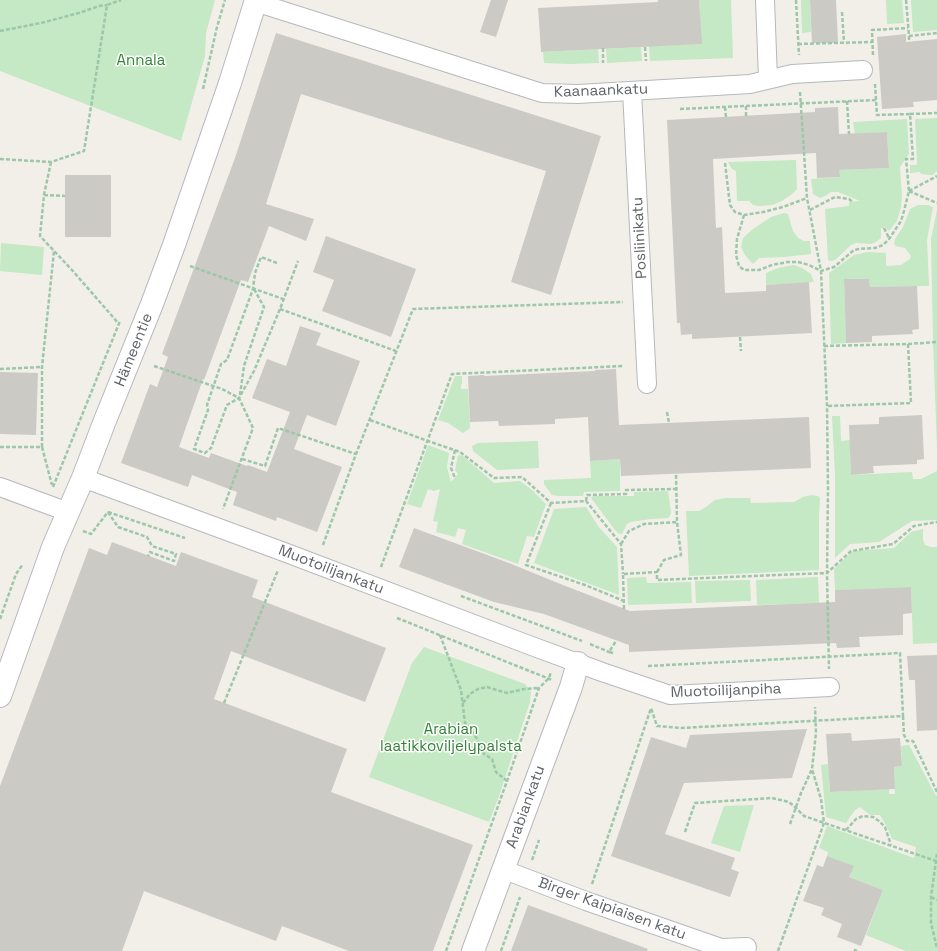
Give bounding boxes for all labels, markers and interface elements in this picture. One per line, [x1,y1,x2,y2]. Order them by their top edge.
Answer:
park label: Annala [117,52,165,70]
street label: Kaanaankatu [554,80,648,102]
street label: Posliinikatu [629,197,651,279]
street label: Hämeentie [111,311,157,389]
street label: Muotoilijankatu [276,542,386,598]
street label: Muotoilijanpiha [670,680,782,702]
park label: Arabian laatikkoviljelypalsta [380,721,522,756]
street label: Arabiankatu [503,763,549,851]
street label: Birger Kaipiaisen katu [536,874,688,944]

